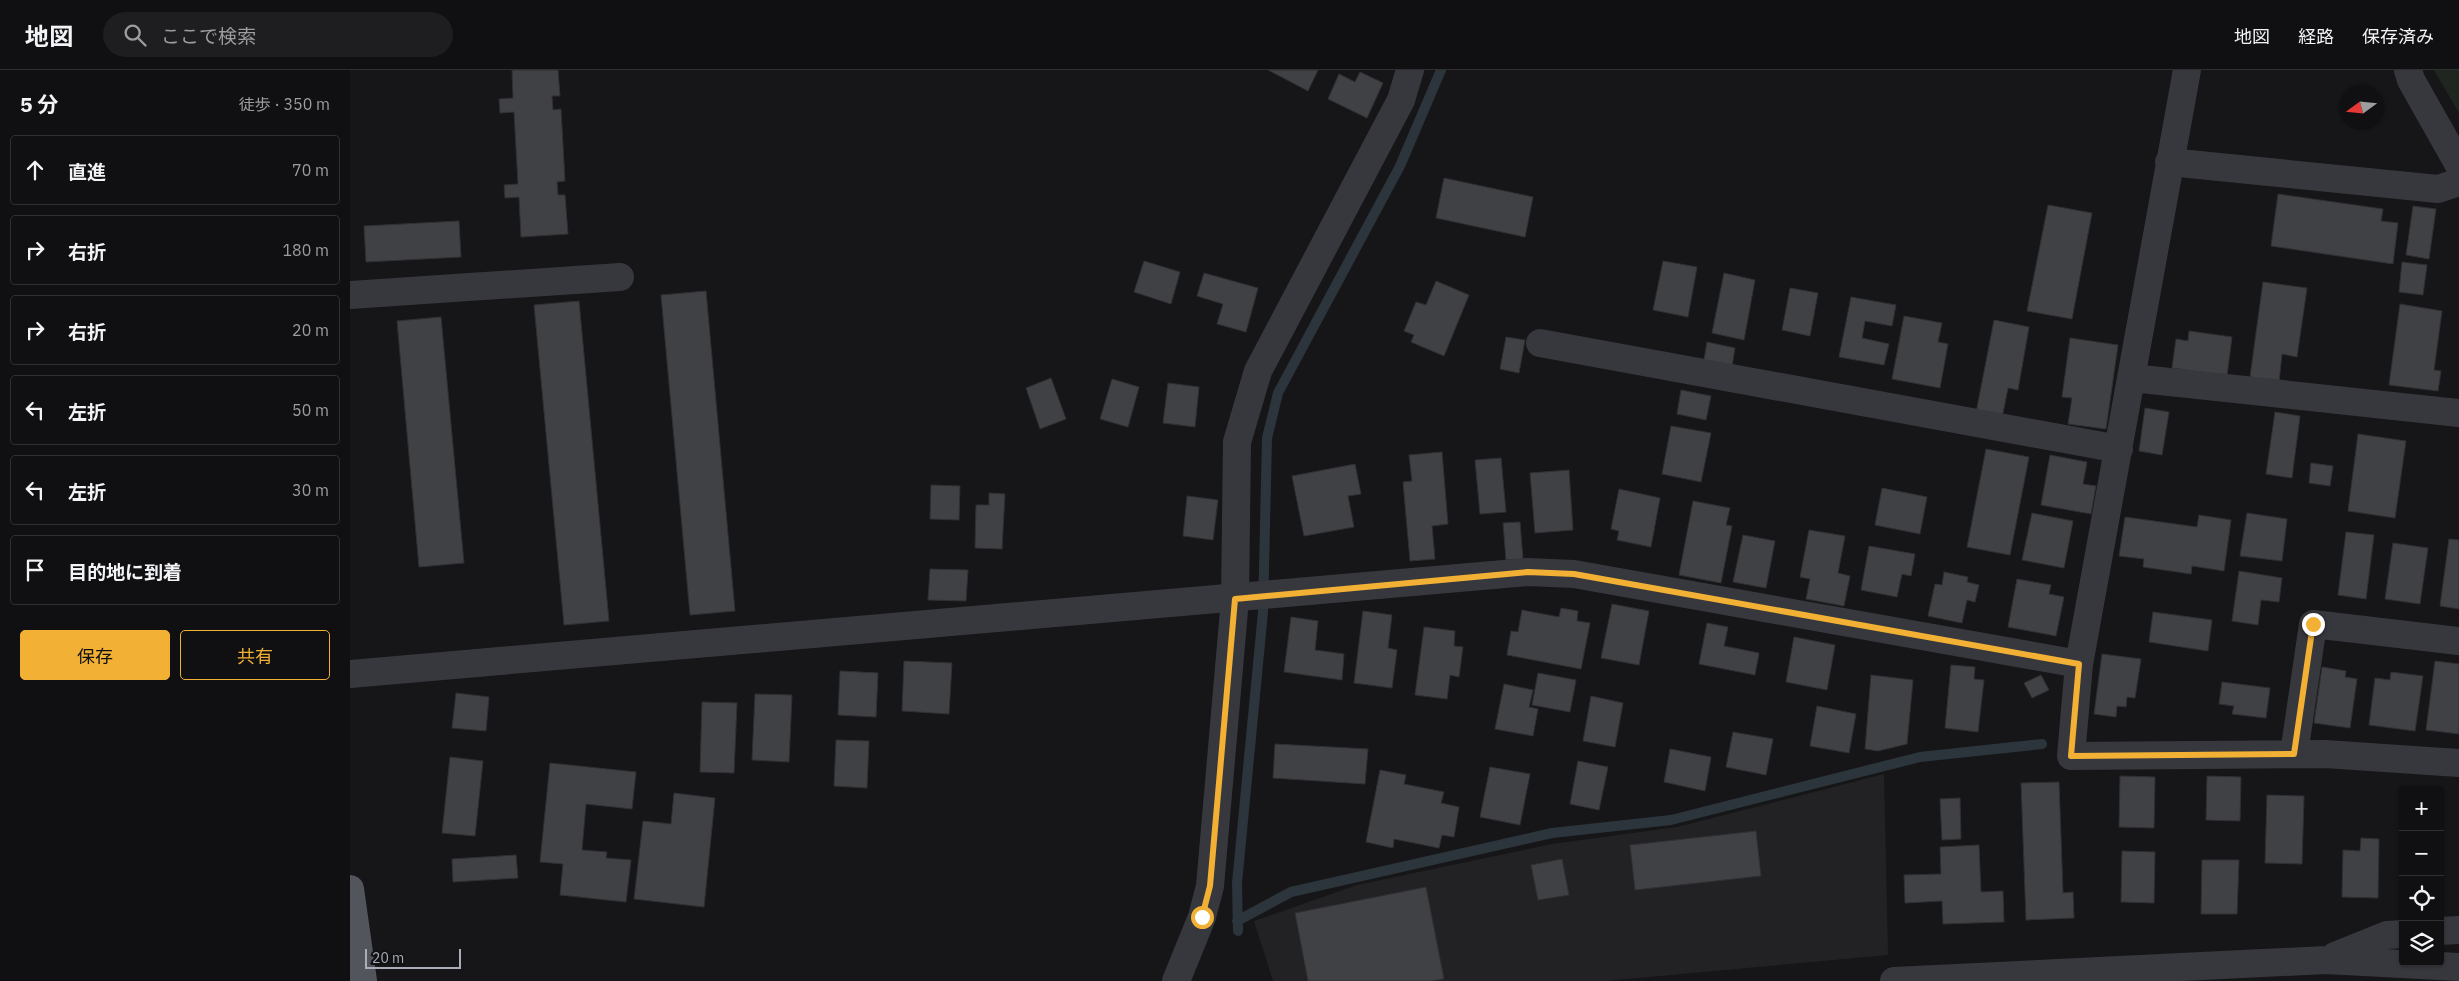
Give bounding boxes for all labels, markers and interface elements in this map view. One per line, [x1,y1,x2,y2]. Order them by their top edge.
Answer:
search box [103,12,453,57]
text: 地図 [25,20,73,52]
icon: search [121,21,149,49]
text: ここで検索 [161,24,256,48]
text: 地図 [2234,25,2270,48]
text: 経路 [2298,25,2334,48]
text: 保存済み [2362,25,2434,48]
north arrow [2339,85,2384,130]
text: 5 分 [20,90,59,118]
text: 徒歩 · 350 m [239,94,330,114]
icon: ahead [21,156,49,184]
text: 直進 [68,160,106,184]
text: 70 m [292,160,329,180]
icon: right [21,236,49,264]
text: 右折 [68,240,106,264]
text: 180 m [282,240,329,260]
icon: right [21,316,49,344]
text: 右折 [68,320,106,344]
text: 20 m [292,320,329,340]
icon: left [21,396,49,424]
text: 左折 [68,400,106,424]
text: 50 m [292,400,329,420]
icon: left [21,476,49,504]
text: 左折 [68,480,106,504]
text: 30 m [292,480,329,500]
icon: arrive [21,556,49,584]
text: 目的地に到着 [68,560,182,584]
route end [2302,613,2325,636]
button: 保存 [20,630,170,680]
button: 共有 [180,630,330,680]
map controls [2399,786,2444,966]
button: + [2399,786,2444,831]
button: − [2399,831,2444,876]
button: locate [2399,876,2444,921]
route start [1191,906,1214,929]
button: layers [2399,921,2444,966]
scale bar [365,946,461,969]
text: 20 m [372,949,404,967]

